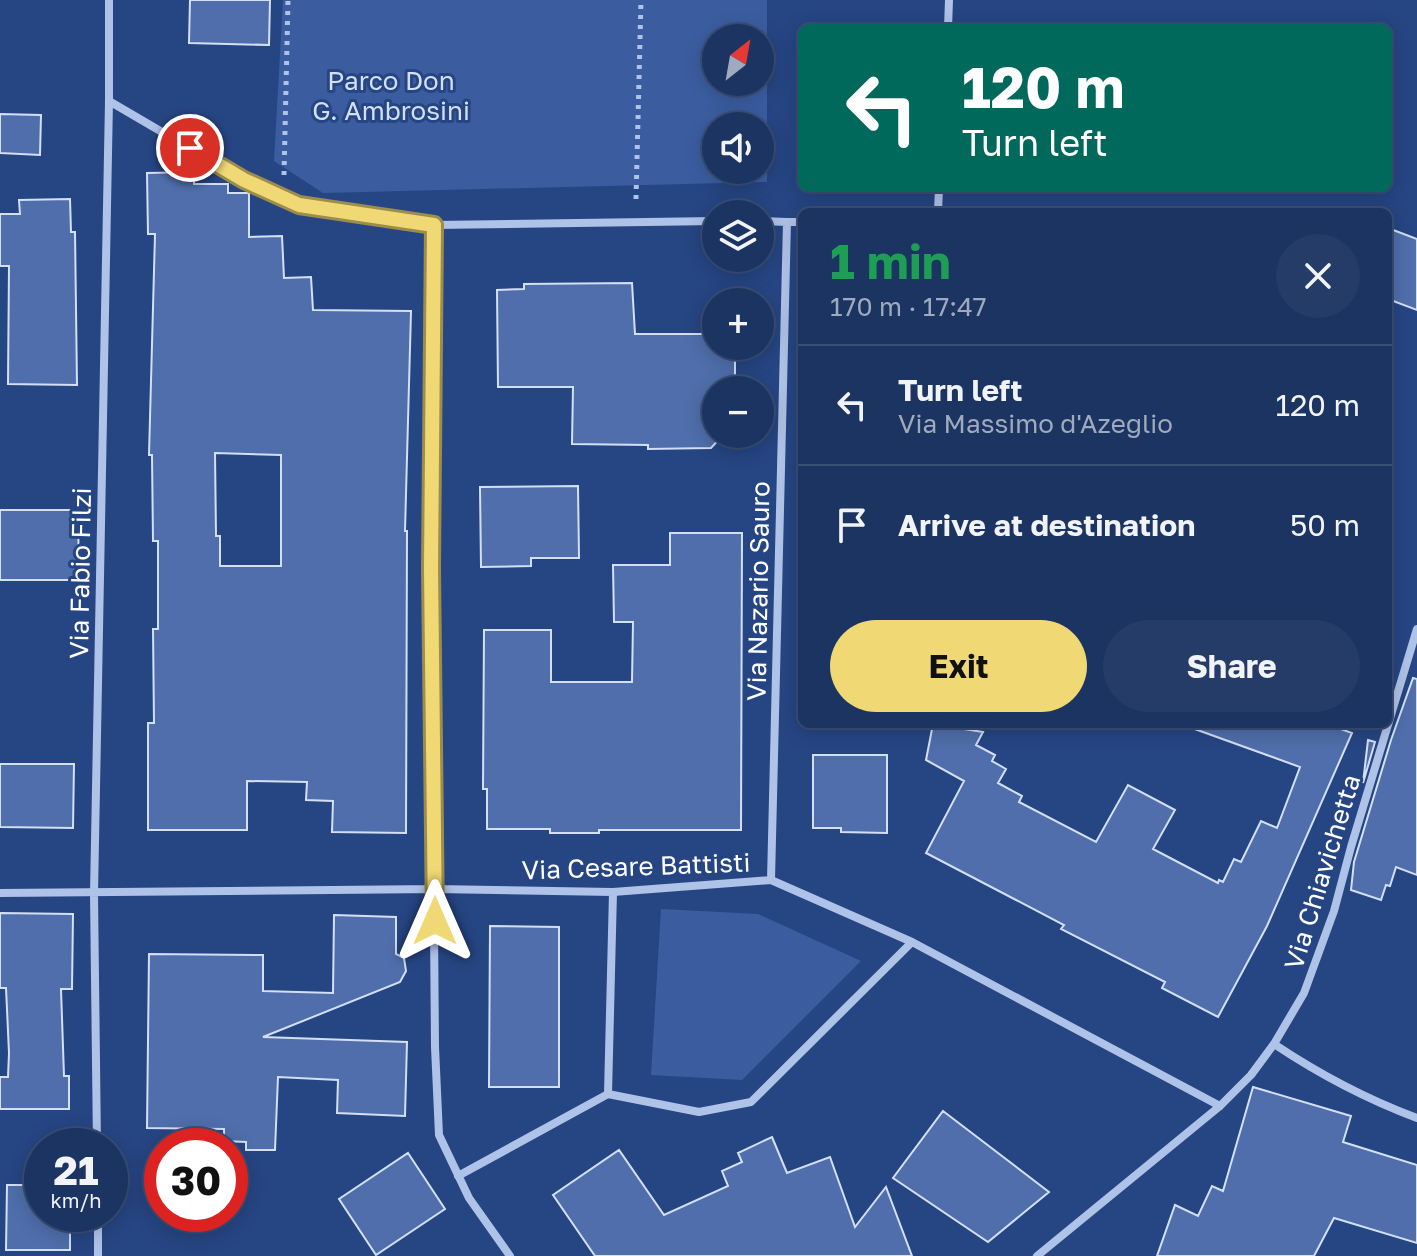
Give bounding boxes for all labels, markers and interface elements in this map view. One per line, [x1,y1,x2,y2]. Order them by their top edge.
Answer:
north arrow [702,24,774,96]
map controls [702,24,774,448]
text: 120 m [962,53,1124,120]
icon: left [830,56,934,160]
park label: Parco Don G. Ambrosini [312,65,470,126]
button: sound [702,112,774,184]
pin [156,114,224,182]
text: Turn left [962,121,1108,164]
icon: arrive [168,126,212,170]
button: layers [702,200,774,272]
text: 1 min [830,232,951,290]
button: close [1276,234,1360,318]
button: + [702,288,774,360]
text: 170 m · 17:47 [830,291,987,322]
text: Turn left [898,372,1023,408]
button: − [702,376,774,448]
icon: left [830,383,874,427]
text: 120 m [1275,387,1360,423]
text: Via Massimo d'Azeglio [898,408,1173,439]
street label: Via Nazario Sauro [741,481,775,701]
street label: Via Fabio Filzi [63,487,97,659]
icon: arrive [830,503,874,547]
text: Arrive at destination [898,507,1195,543]
text: 50 m [1290,507,1360,543]
button: Exit [830,620,1087,712]
button: Share [1103,620,1360,712]
street label: Via Chiavichetta [1278,771,1366,973]
street label: Via Cesare Battisti [521,847,751,885]
position arrow [393,879,477,963]
speed limit sign: 30 [144,1128,248,1232]
text: 21 [54,1146,99,1194]
text: km/h [51,1188,101,1212]

